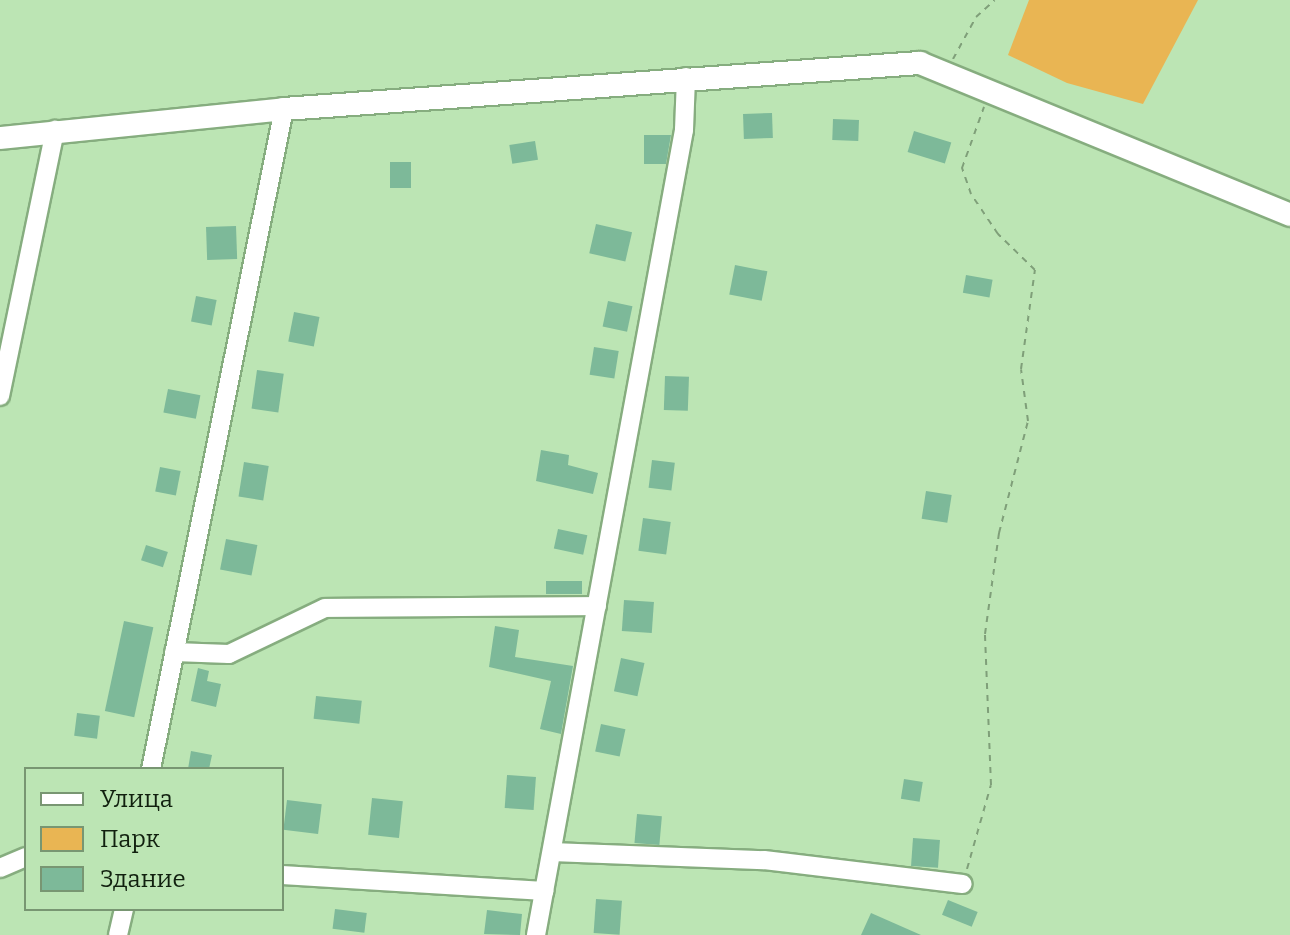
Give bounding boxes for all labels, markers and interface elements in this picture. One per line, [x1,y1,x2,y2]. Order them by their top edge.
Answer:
legend [24,767,284,911]
text: Улица [100,785,173,813]
text: Парк [100,825,160,853]
text: Здание [100,865,186,893]

